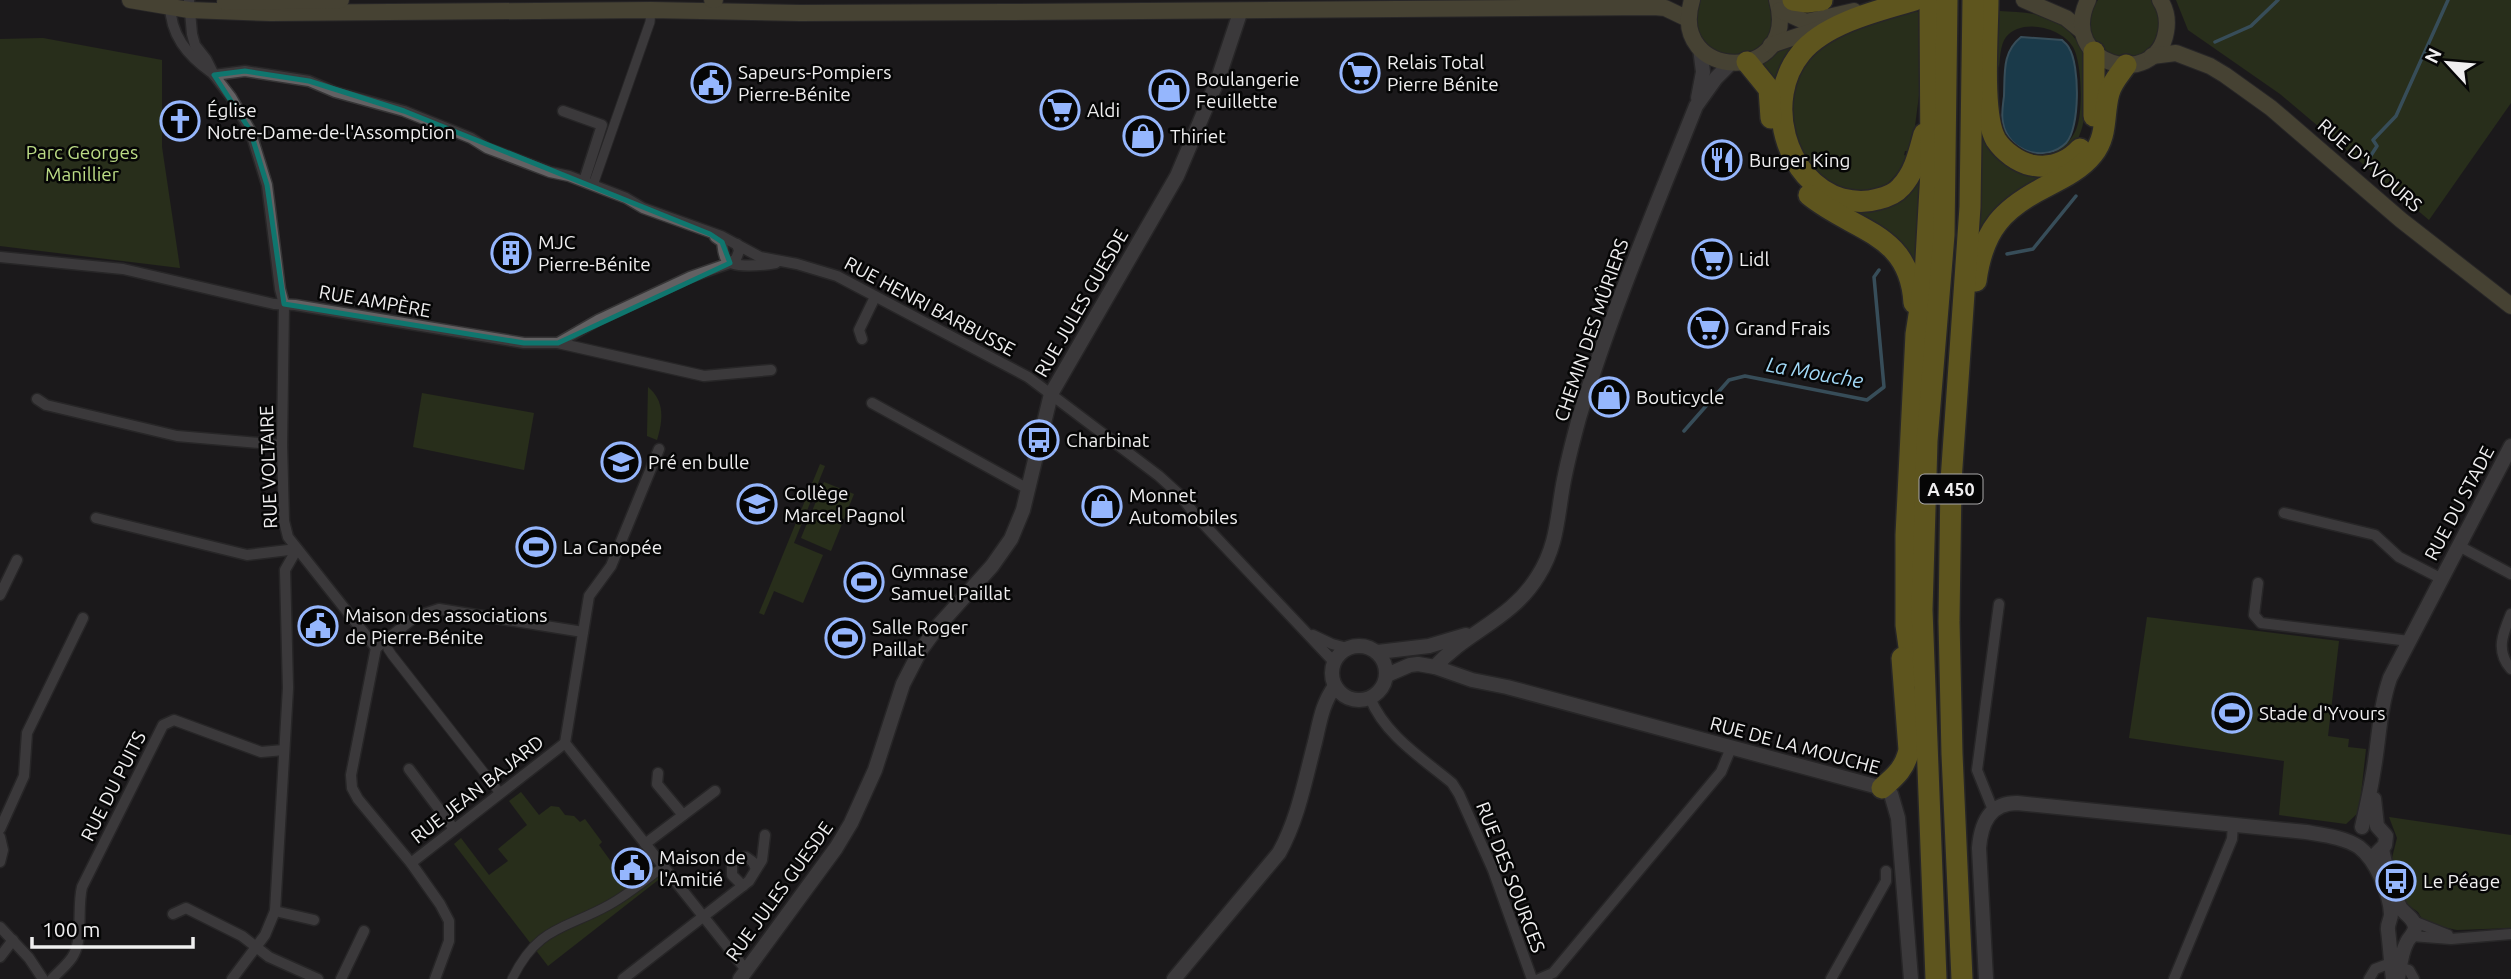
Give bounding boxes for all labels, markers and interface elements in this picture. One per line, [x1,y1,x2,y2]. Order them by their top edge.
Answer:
north arrow [2413,28,2483,98]
text: N [2420,44,2446,67]
place label: Relais Total Pierre Bénite [1387,51,1499,95]
supermarket icon: Relais Total Pierre Bénite [1339,52,1381,94]
place label: Sapeurs-Pompiers Pierre-Bénite [738,61,891,105]
public building icon: Sapeurs-Pompiers Pierre-Bénite [690,62,732,104]
place label: Boulangerie Feuillette [1196,68,1299,112]
shop icon: Boulangerie Feuillette [1148,69,1190,111]
supermarket icon: Aldi [1039,89,1081,131]
place label: Église Notre-Dame-de-l'Assomption [207,99,455,143]
place label: Aldi [1087,99,1120,121]
church icon: Église Notre-Dame-de-l'Assomption [159,100,201,142]
street label: RUE D'YVOURS [2313,114,2427,216]
shop icon: Thiriet [1122,115,1164,157]
place label: Thiriet [1170,125,1226,147]
restaurant icon: Burger King [1701,139,1743,181]
park label: Parc Georges Manillier [26,141,138,185]
place label: Burger King [1749,149,1850,171]
street label: RUE JULES GUESDE [1030,225,1132,381]
place label: MJC Pierre-Bénite [538,231,651,275]
building icon: MJC Pierre-Bénite [490,232,532,274]
street label: CHEMIN DES MÛRIERS [1549,236,1633,424]
supermarket icon: Lidl [1691,238,1733,280]
place label: Lidl [1739,248,1769,270]
street label: RUE HENRI BARBUSSE [841,252,1019,360]
street label: RUE AMPÈRE [317,280,433,322]
supermarket icon: Grand Frais [1687,307,1729,349]
place label: Grand Frais [1735,317,1830,339]
water label: La Mouche [1765,352,1866,392]
shop icon: Bouticycle [1588,376,1630,418]
place label: Bouticycle [1636,386,1725,408]
street label: RUE VOLTAIRE [255,405,281,529]
bus stop icon: Charbinat [1018,419,1060,461]
place label: Charbinat [1066,429,1150,451]
school or university icon: Pré en bulle [600,441,642,483]
street label: RUE DU STADE [2420,442,2498,564]
place label: Pré en bulle [648,451,749,473]
road number: A 450 [1920,475,1982,504]
place label: Collège Marcel Pagnol [784,482,905,526]
school or university icon: Collège Marcel Pagnol [736,483,778,525]
place label: Monnet Automobiles [1129,484,1238,528]
shop icon: Monnet Automobiles [1081,485,1123,527]
sports icon: La Canopée [515,526,557,568]
place label: La Canopée [563,536,662,558]
place label: Gymnase Samuel Paillat [891,560,1011,604]
sports icon: Gymnase Samuel Paillat [843,561,885,603]
place label: Maison des associations de Pierre-Bénite [345,604,548,648]
public building icon: Maison des associations de Pierre-Bénite [297,605,339,647]
place label: Salle Roger Paillat [872,616,968,660]
sports icon: Salle Roger Paillat [824,617,866,659]
sports icon: Stade d'Yvours [2211,692,2253,734]
place label: Stade d'Yvours [2259,702,2385,724]
street label: RUE DE LA MOUCHE [1708,712,1882,778]
street label: RUE DU PUITS [76,727,150,845]
street label: RUE JEAN BAJARD [406,730,548,848]
street label: RUE DES SOURCES [1472,798,1550,956]
street label: RUE JULES GUESDE [721,817,837,965]
place label: Maison de l'Amitié [659,846,746,890]
public building icon: Maison de l'Amitié [611,847,653,889]
bus stop icon: Le Péage [2375,860,2417,902]
place label: Le Péage [2423,870,2500,892]
scale bar [32,906,192,950]
text: 100 m [42,917,100,941]

